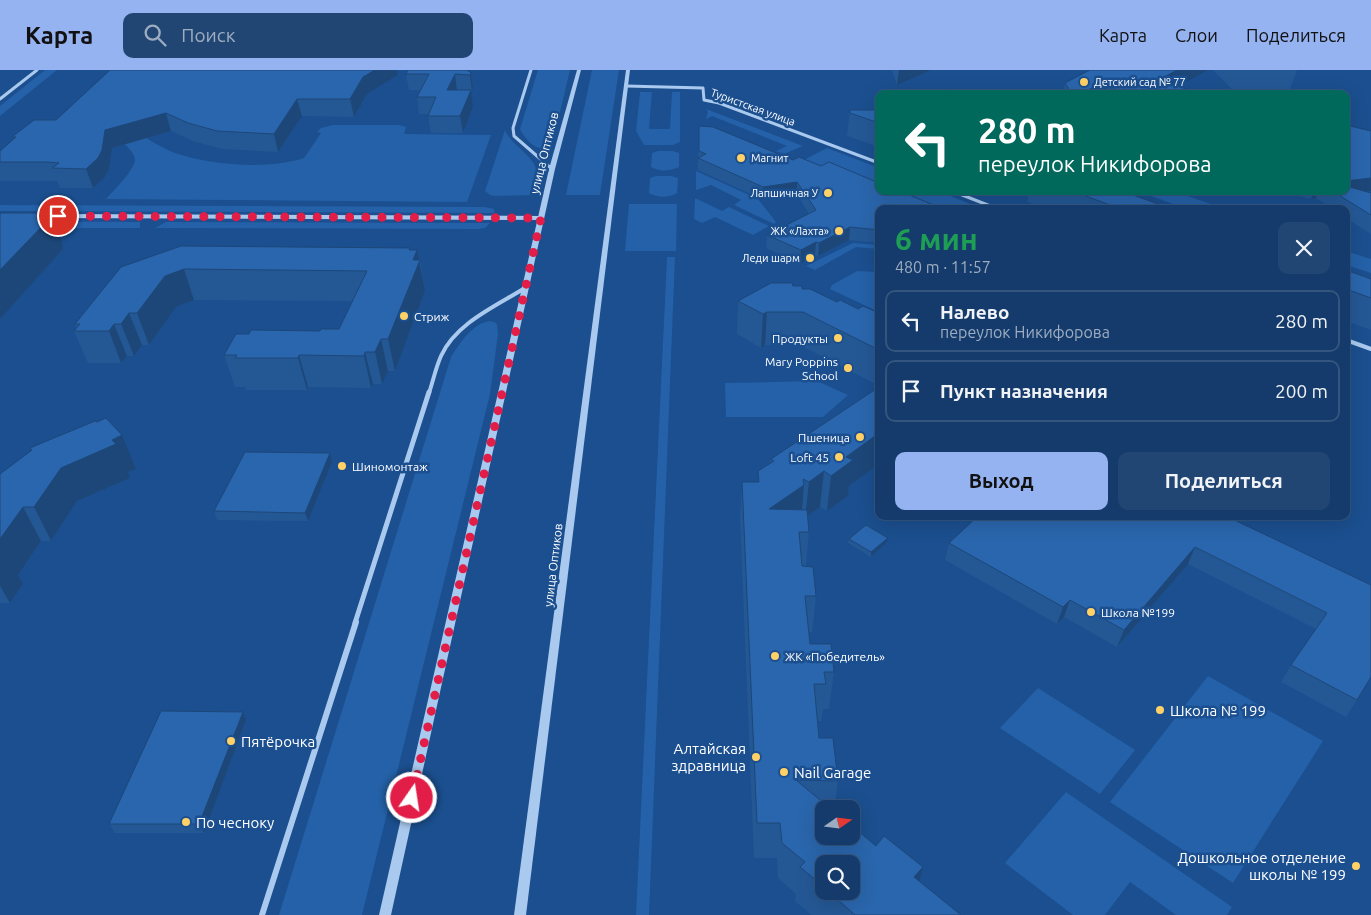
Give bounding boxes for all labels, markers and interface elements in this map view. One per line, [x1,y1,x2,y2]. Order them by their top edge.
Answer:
search box [123,13,473,58]
icon: search [141,21,169,49]
text: Карта [25,22,93,49]
text: Поиск [181,24,235,46]
text: Карта [1099,25,1147,45]
text: Слои [1175,25,1218,45]
text: Поделиться [1246,25,1346,45]
marker: Детский сад № 77 [1078,76,1090,88]
place label: Детский сад № 77 [1094,76,1186,88]
street label: Туристская улица [709,86,797,128]
icon: left [895,110,960,175]
text: 280 m [978,110,1076,150]
street label: улица Оптиков [528,111,560,195]
text: переулок Никифорова [978,151,1212,176]
marker: Магнит [735,152,747,164]
place label: Магнит [751,152,789,164]
place label: Лапшичная У [751,187,819,199]
marker: Лапшичная У [822,187,834,199]
pin [37,195,79,237]
icon: arrive [44,202,72,230]
text: 6 мин [895,222,978,256]
button: close [1278,222,1330,274]
place label: ЖК «Лахта» [771,225,829,237]
marker: ЖК «Лахта» [833,225,845,237]
place label: Леди шарм [742,252,800,264]
marker: Леди шарм [804,252,816,264]
text: 480 m · 11:57 [895,258,991,276]
text: Налево [940,301,1009,323]
icon: left [897,307,925,335]
marker: Стриж [398,310,410,322]
place label: Стриж [414,310,450,323]
text: 280 m [1275,310,1328,332]
text: переулок Никифорова [940,323,1110,341]
place label: Продукты [772,332,828,345]
marker: Продукты [832,332,844,344]
place label: Mary Poppins School [765,355,838,382]
marker: Mary Poppins School [842,362,854,374]
icon: arrive [897,377,925,405]
text: Пункт назначения [940,380,1108,402]
text: 200 m [1275,380,1328,402]
place label: Пшеница [798,431,850,444]
marker: Пшеница [854,431,866,443]
place label: Loft 45 [790,451,829,464]
marker: Loft 45 [833,451,845,463]
button: Выход [895,452,1108,510]
button: Поделиться [1118,452,1330,510]
marker: Шиномонтаж [336,460,348,472]
place label: Шиномонтаж [352,460,428,473]
street label: улица Оптиков [541,523,565,607]
marker: Школа №199 [1085,606,1097,618]
place label: Школа №199 [1101,606,1175,619]
marker: ЖК «Победитель» [769,650,781,662]
place label: ЖК «Победитель» [785,650,885,663]
place label: Школа № 199 [1170,702,1266,719]
marker: Школа № 199 [1154,704,1166,716]
place label: Пятёрочка [241,733,315,750]
marker: Пятёрочка [225,735,237,747]
place label: Алтайская здравница [671,740,746,774]
marker: Алтайская здравница [750,751,762,763]
place label: Nail Garage [794,764,871,781]
marker: Nail Garage [778,766,790,778]
position arrow [385,771,437,823]
north arrow [815,800,860,845]
map controls [815,800,860,900]
place label: По чесноку [196,814,274,831]
marker: По чесноку [180,816,192,828]
place label: Дошкольное отделение школы № 199 [1178,849,1346,883]
button: search [815,855,860,900]
marker: Дошкольное отделение школы № 199 [1350,860,1362,872]

